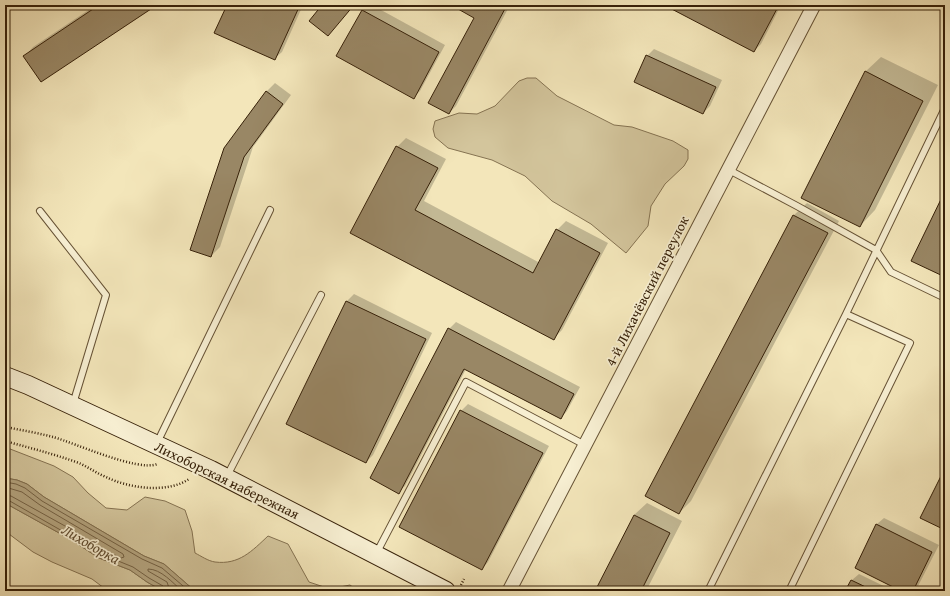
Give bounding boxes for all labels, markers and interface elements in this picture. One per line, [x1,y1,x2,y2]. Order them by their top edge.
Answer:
street label: 4-й Лихачёвский переулок [600,212,694,370]
street label: Лихоборская набережная [151,436,303,524]
water label: Лихоборка [58,519,124,569]

